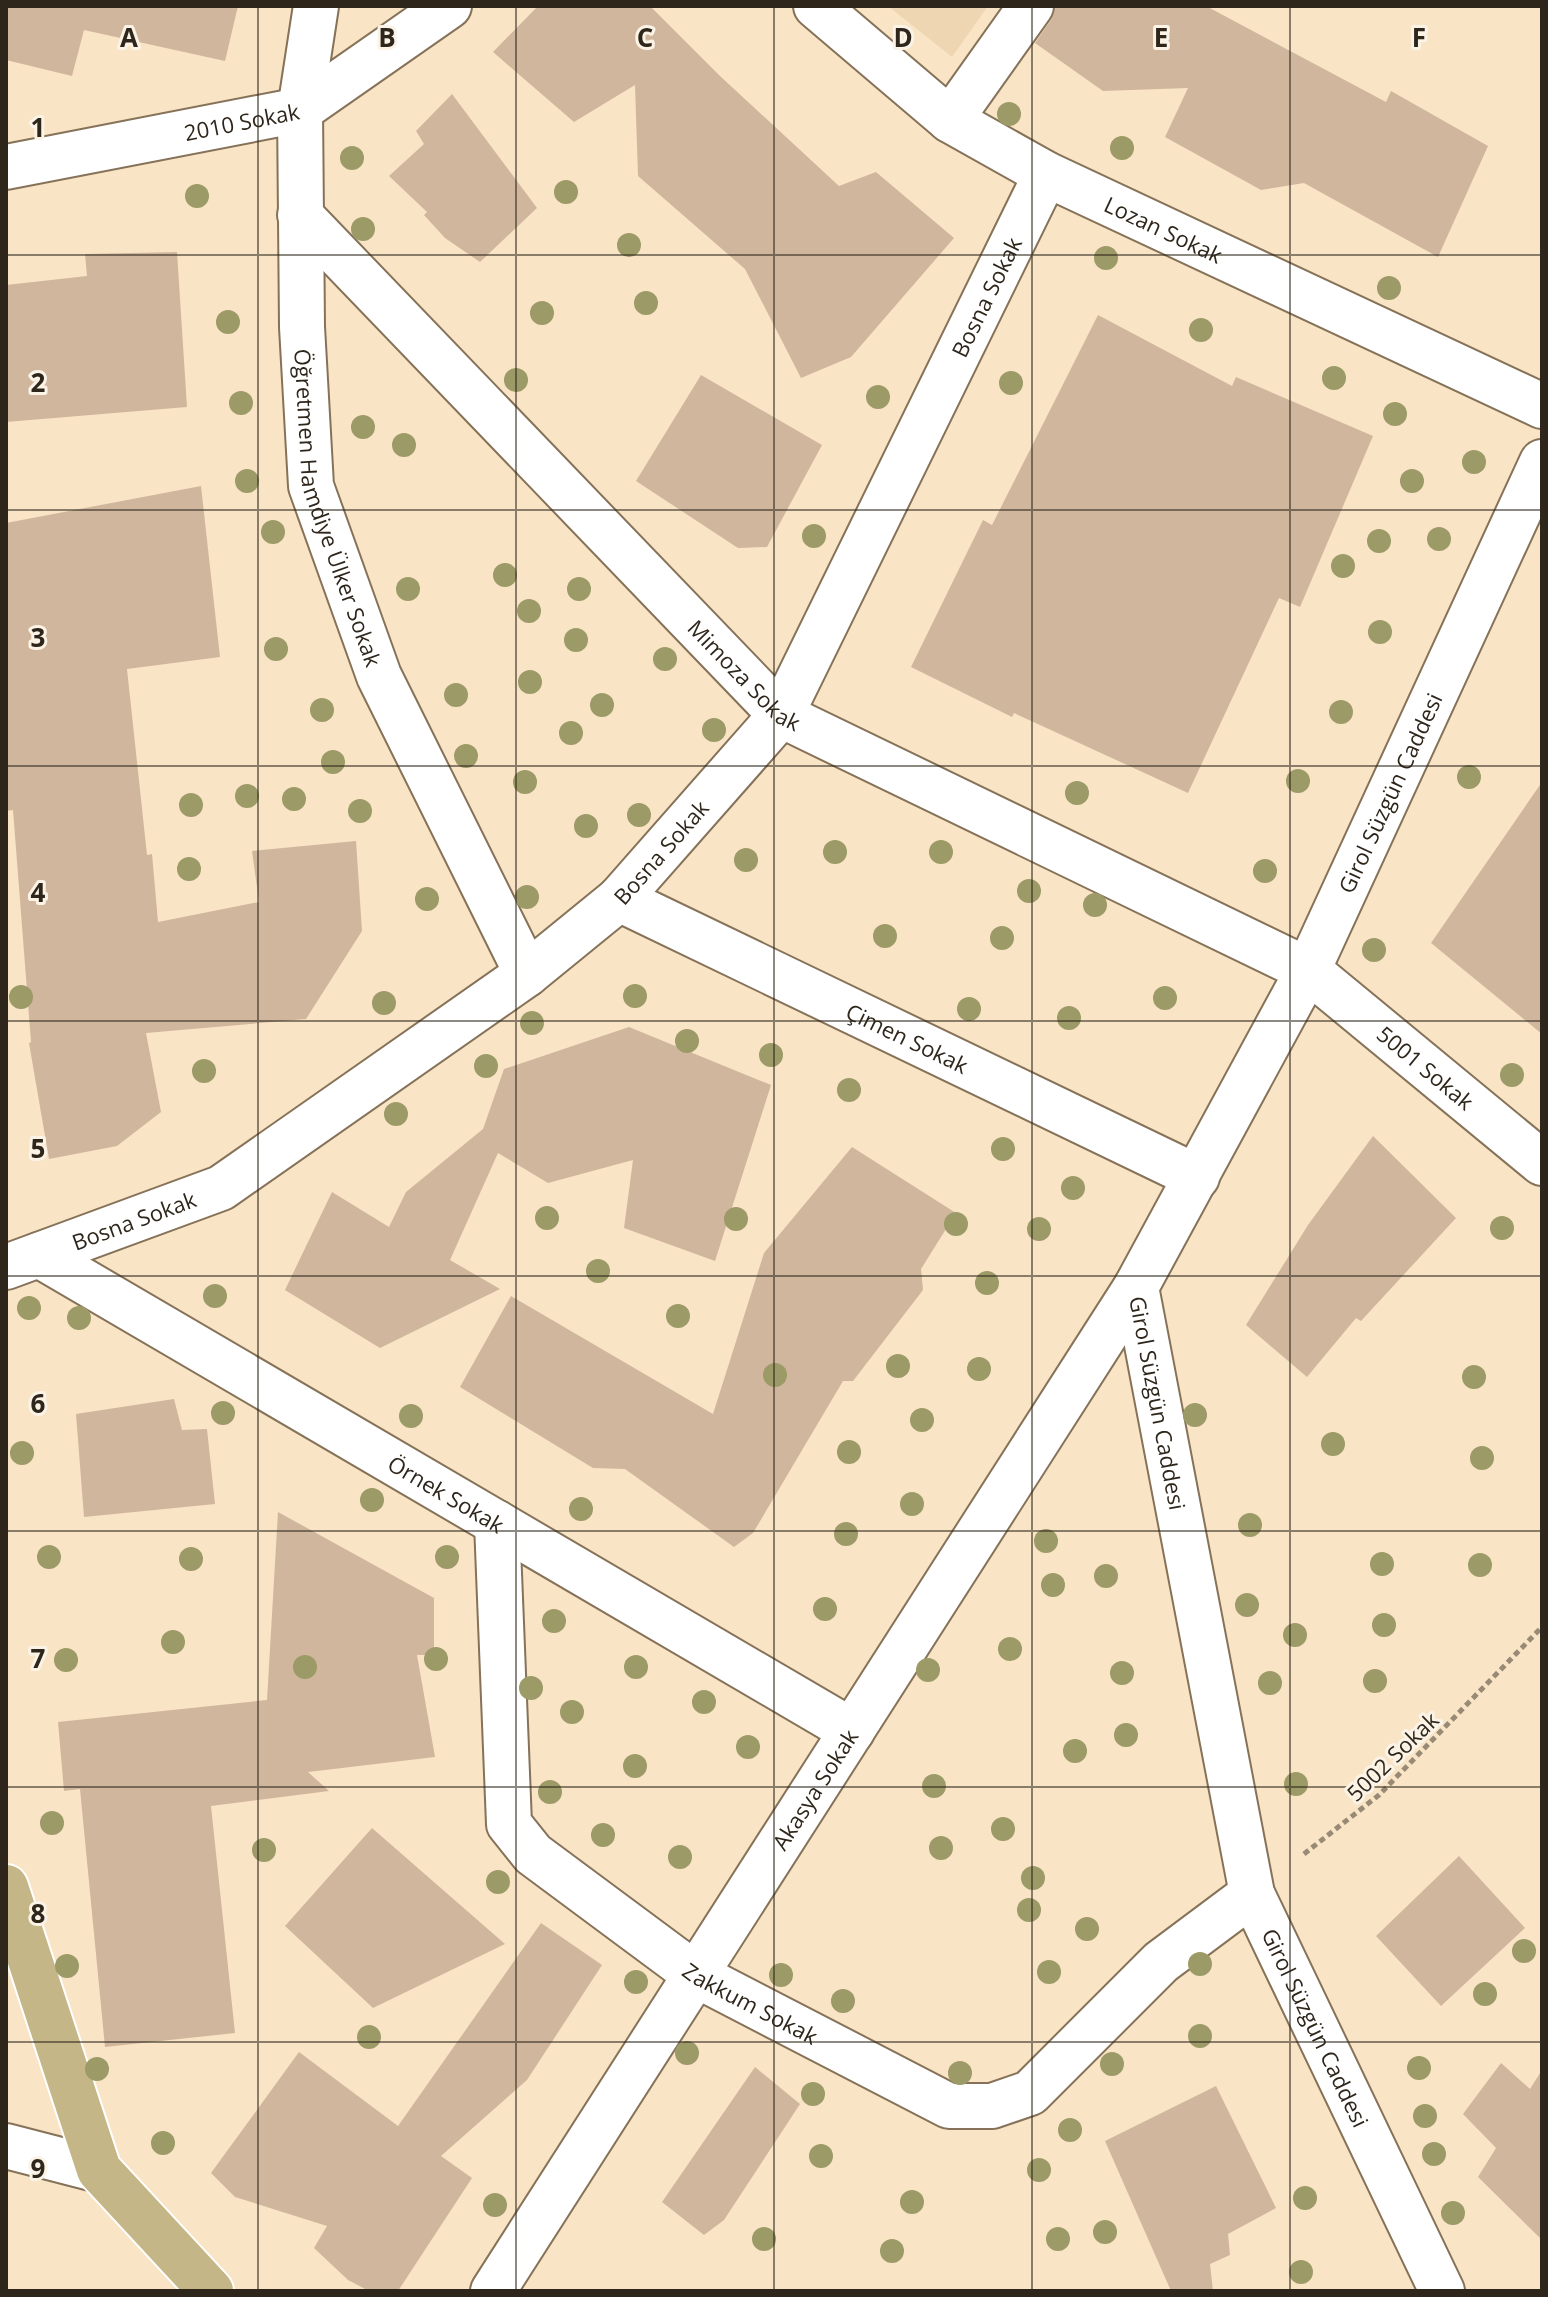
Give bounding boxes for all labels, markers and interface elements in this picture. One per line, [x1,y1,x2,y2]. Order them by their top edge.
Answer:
text: A [120,19,138,55]
text: B [378,19,396,55]
text: C [637,19,653,55]
text: D [893,19,913,55]
text: E [1154,19,1168,55]
text: F [1412,19,1426,55]
street label: 2010 Sokak [181,95,302,147]
text: 1 [31,109,45,145]
street label: Lozan Sokak [1100,189,1228,270]
street label: Bosna Sokak [944,231,1028,362]
street label: Öğretmen Hamdiye Ülker Sokak [288,348,389,671]
text: 2 [31,364,46,400]
street label: Mimoza Sokak [682,613,806,737]
text: 3 [31,619,45,655]
street label: Girol Süzgün Caddesi [1331,688,1449,898]
street label: Bosna Sokak [606,793,715,911]
text: 4 [31,874,46,910]
street label: Çimen Sokak [841,996,974,1080]
street label: 5001 Sokak [1371,1018,1481,1116]
text: 5 [31,1130,45,1166]
street label: Bosna Sokak [67,1183,200,1257]
street label: Girol Süzgün Caddesi [1123,1293,1193,1512]
text: 6 [31,1385,46,1421]
street label: Örnek Sokak [383,1448,510,1539]
text: 7 [31,1640,46,1676]
street label: 5002 Sokak [1340,1704,1445,1807]
street label: Akasya Sokak [765,1723,864,1855]
text: 8 [31,1895,45,1931]
street label: Girol Süzgün Caddesi [1256,1923,1376,2132]
street label: Zakkum Sokak [677,1955,824,2051]
text: 9 [31,2150,45,2186]

